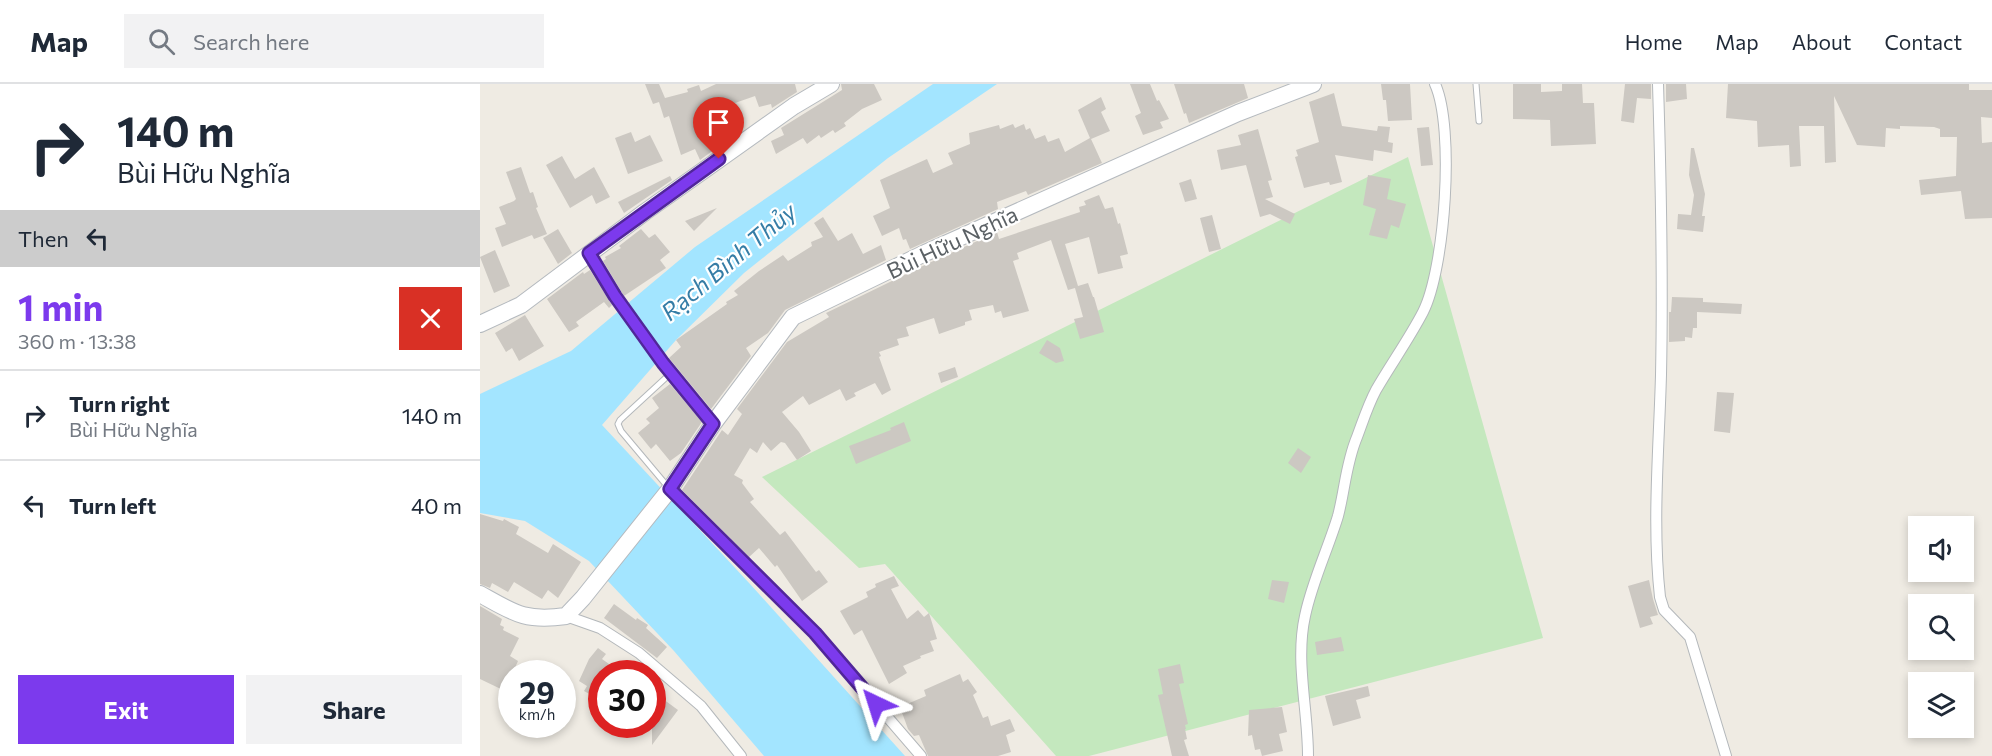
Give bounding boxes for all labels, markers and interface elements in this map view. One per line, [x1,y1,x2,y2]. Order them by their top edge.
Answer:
search box [124,14,544,68]
text: Map [30,24,88,58]
icon: search [145,25,178,58]
text: Search here [193,28,309,55]
text: Home [1625,29,1682,54]
text: Map [1715,29,1759,54]
text: About [1792,29,1851,54]
text: Contact [1884,29,1962,54]
pin [693,97,744,159]
text: 140 m [117,104,234,156]
icon: arrive [702,106,735,139]
icon: right [18,108,96,186]
text: Bùi Hữu Nghĩa [117,156,291,189]
water label: Rạch Bình Thủy [655,195,803,326]
street label: Bùi Hữu Nghĩa [882,200,1022,284]
icon: left [81,222,114,255]
text: Then [18,225,69,252]
text: 1 min [18,284,103,328]
button: close [399,287,462,350]
text: 360 m · 13:38 [18,329,137,353]
text: Turn right [69,390,170,417]
icon: right [18,399,51,432]
text: 140 m [402,402,462,429]
text: Bùi Hữu Nghĩa [69,417,198,441]
icon: left [18,489,51,522]
text: Turn left [69,492,156,519]
text: 40 m [411,492,462,519]
map controls [1908,516,1974,738]
button: sound [1908,516,1974,582]
button: search [1908,594,1974,660]
speed limit sign: 30 [588,660,666,738]
position arrow [844,672,908,736]
button: layers [1908,672,1974,738]
text: 29 [519,673,555,710]
button: Exit [18,675,234,744]
button: Share [246,675,462,744]
text: km/h [519,705,555,723]

